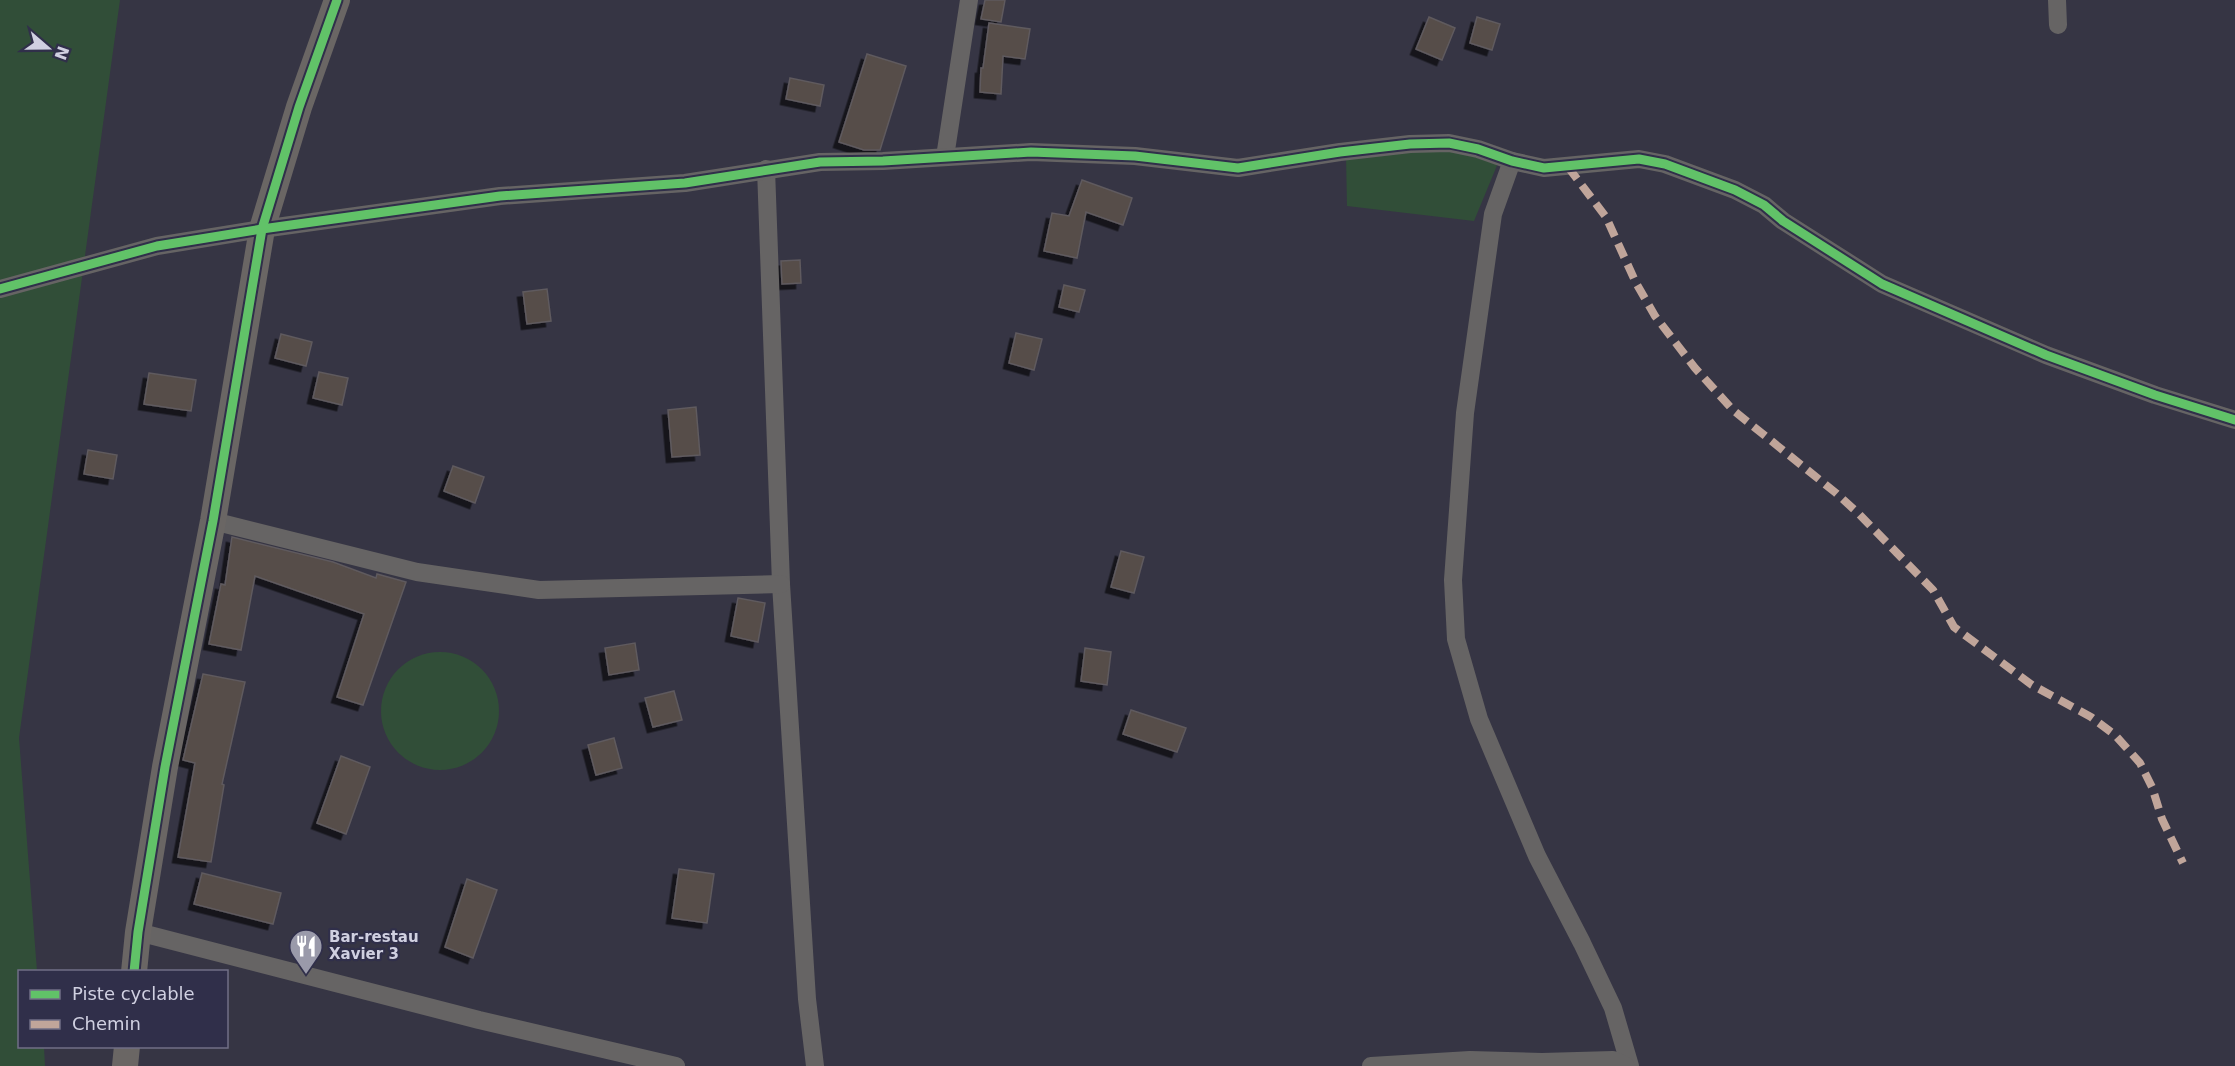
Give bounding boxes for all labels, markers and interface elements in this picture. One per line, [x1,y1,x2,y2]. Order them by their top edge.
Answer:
north arrow [18,18,78,78]
text: N [50,43,73,63]
restaurant icon: Bar-restau Xavier 3 [288,928,324,975]
place label: Bar-restau Xavier 3 [329,928,419,963]
legend [18,970,228,1048]
text: Piste cyclable [72,983,195,1004]
text: Chemin [72,1013,141,1034]

